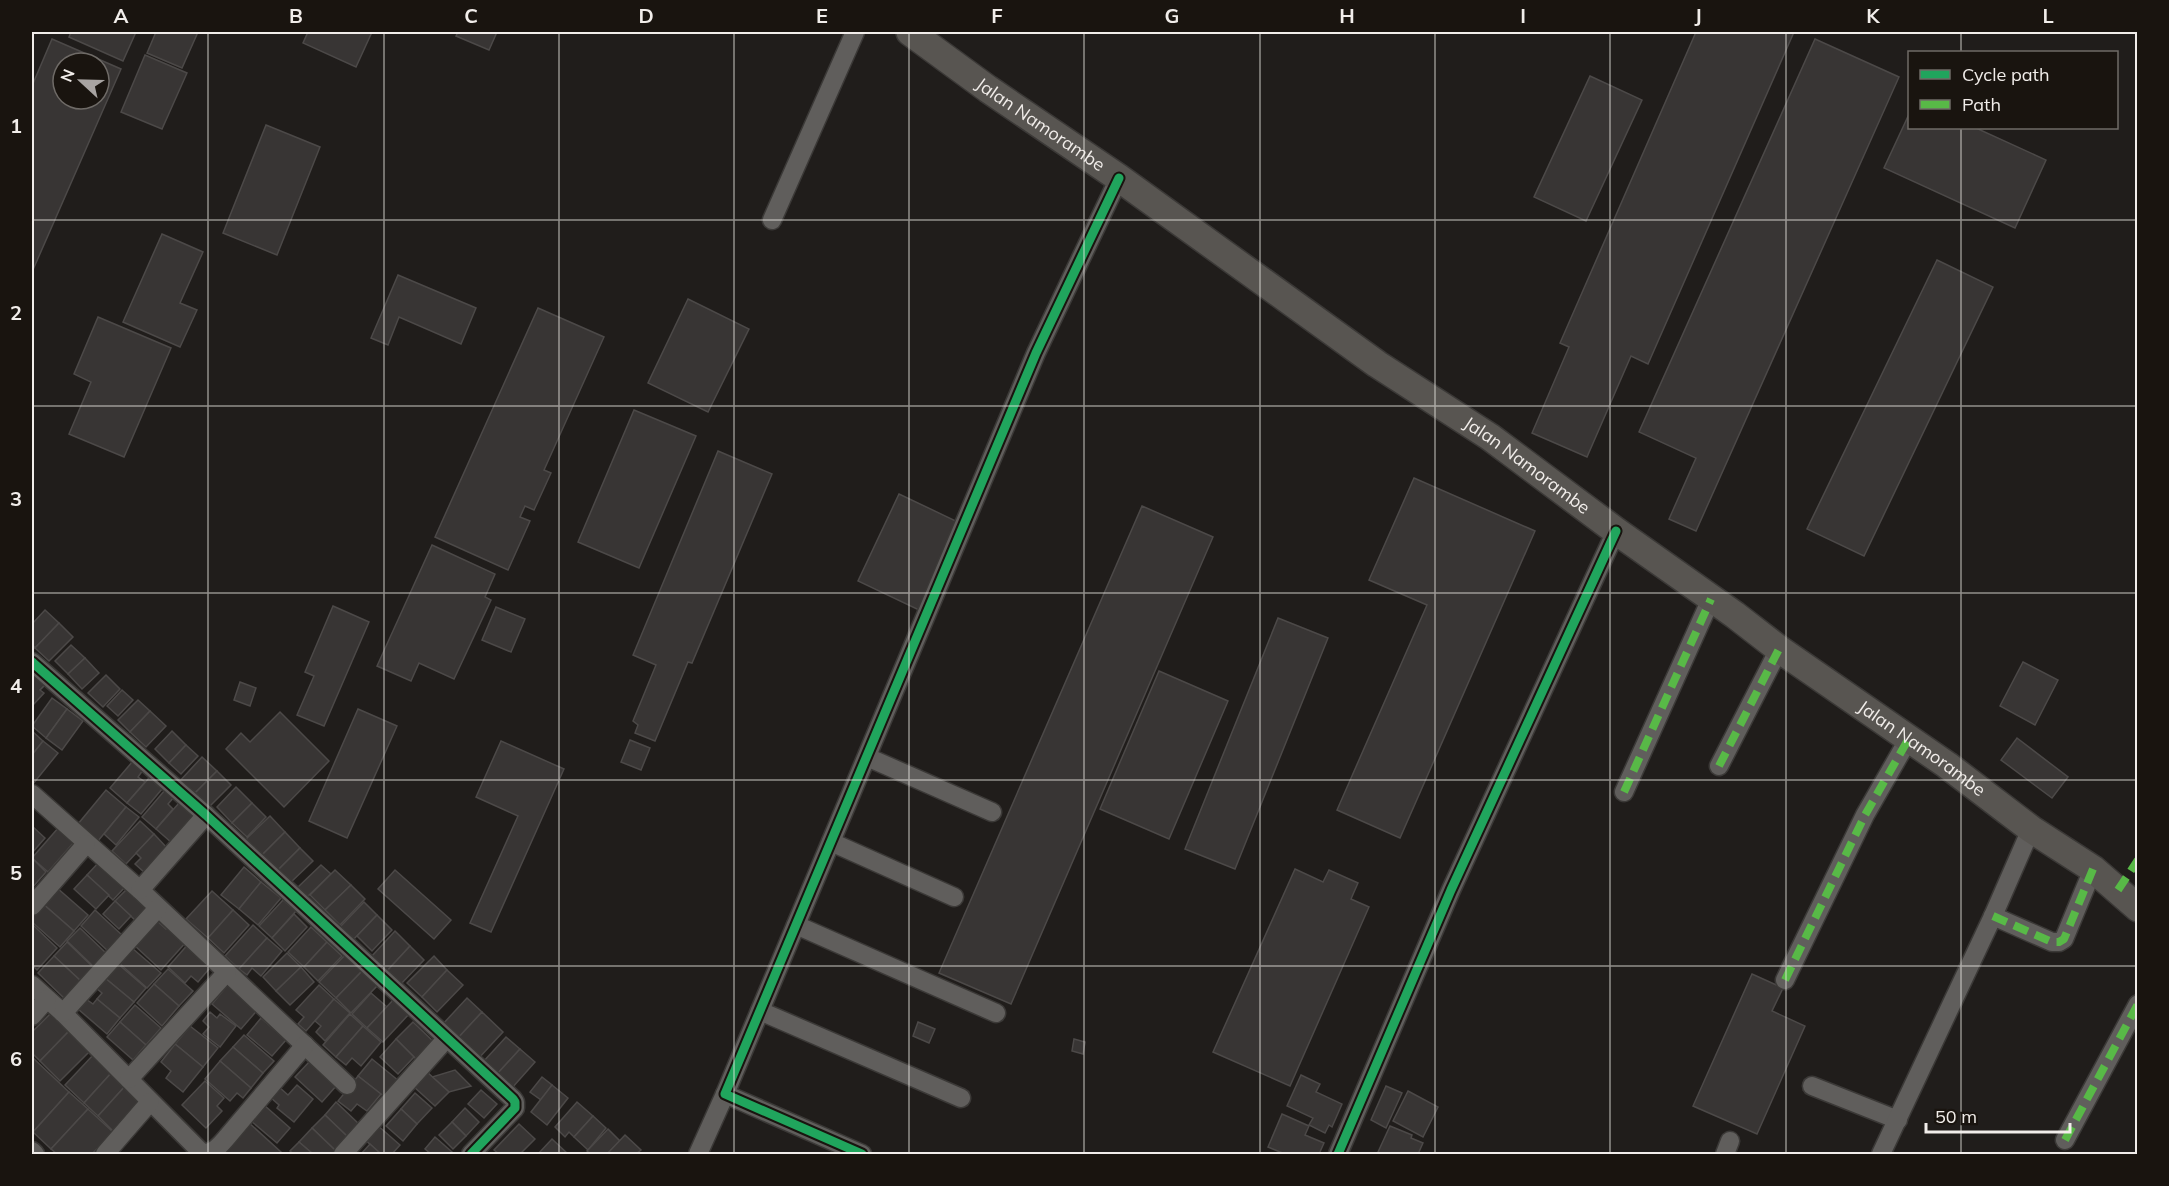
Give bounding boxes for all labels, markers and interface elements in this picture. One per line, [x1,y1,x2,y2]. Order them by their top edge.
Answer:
text: A [114,3,129,28]
text: B [289,3,303,28]
text: C [464,3,478,28]
text: D [638,3,654,28]
text: E [816,3,828,28]
text: F [991,3,1003,28]
text: G [1165,3,1179,28]
text: H [1339,3,1355,28]
text: I [1520,3,1526,28]
text: J [1694,3,1702,28]
text: K [1866,3,1880,28]
text: L [2042,3,2054,28]
north arrow [51,51,111,111]
legend [1908,51,2118,129]
text: Cycle path [1962,63,2049,86]
text: N [56,66,79,85]
street label: Jalan Namorambe [972,72,1110,176]
text: Path [1962,93,2001,116]
text: 1 [10,113,22,138]
text: 2 [10,300,22,325]
street label: Jalan Namorambe [1460,411,1595,519]
text: 3 [10,486,22,511]
text: 4 [10,673,22,698]
street label: Jalan Namorambe [1854,695,1990,801]
text: 5 [10,860,22,885]
text: 6 [10,1046,22,1071]
scale bar [1926,1096,2070,1134]
text: 50 m [1935,1105,1977,1128]

